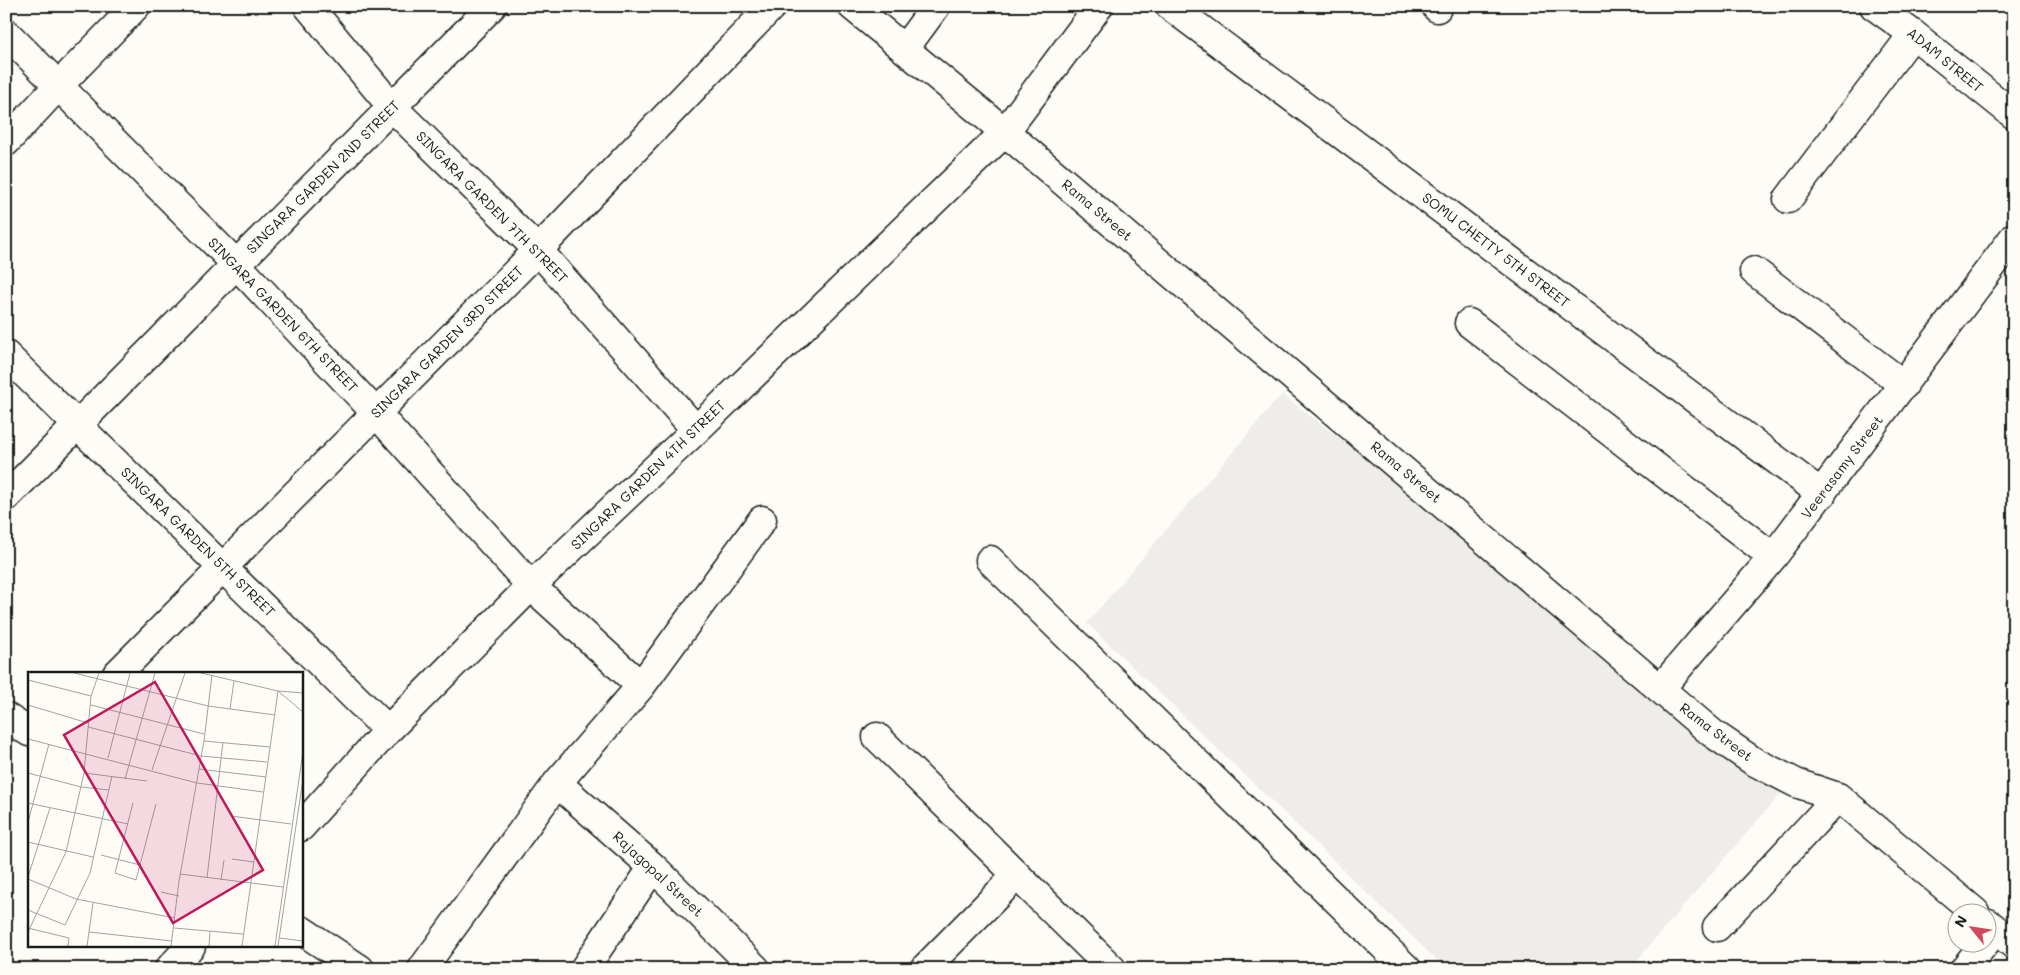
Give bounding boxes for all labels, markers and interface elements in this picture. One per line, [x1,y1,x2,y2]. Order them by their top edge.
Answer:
street label: ADAM STREET [1903,23,1988,96]
street label: SINGARA GARDEN 2ND STREET [242,96,404,258]
street label: SINGARA GARDEN 7TH STREET [412,127,573,287]
street label: Rama Street [1058,174,1137,245]
street label: SOMU CHETTY 5TH STREET [1419,188,1574,312]
street label: SINGARA GARDEN 6TH STREET [204,233,363,396]
street label: SINGARA GARDEN 3RD STREET [366,261,527,422]
street label: SINGARA GARDEN 4TH STREET [566,395,729,554]
street label: Veerasamy Street [1796,411,1887,522]
street label: Rama Street [1367,436,1446,507]
street label: SINGARA GARDEN 5TH STREET [117,463,280,621]
inset map [28,672,302,948]
street label: Rama Street [1676,698,1757,765]
street label: Rajagopal Street [609,827,708,921]
north arrow [1948,902,1998,952]
text: N [1949,912,1971,931]

